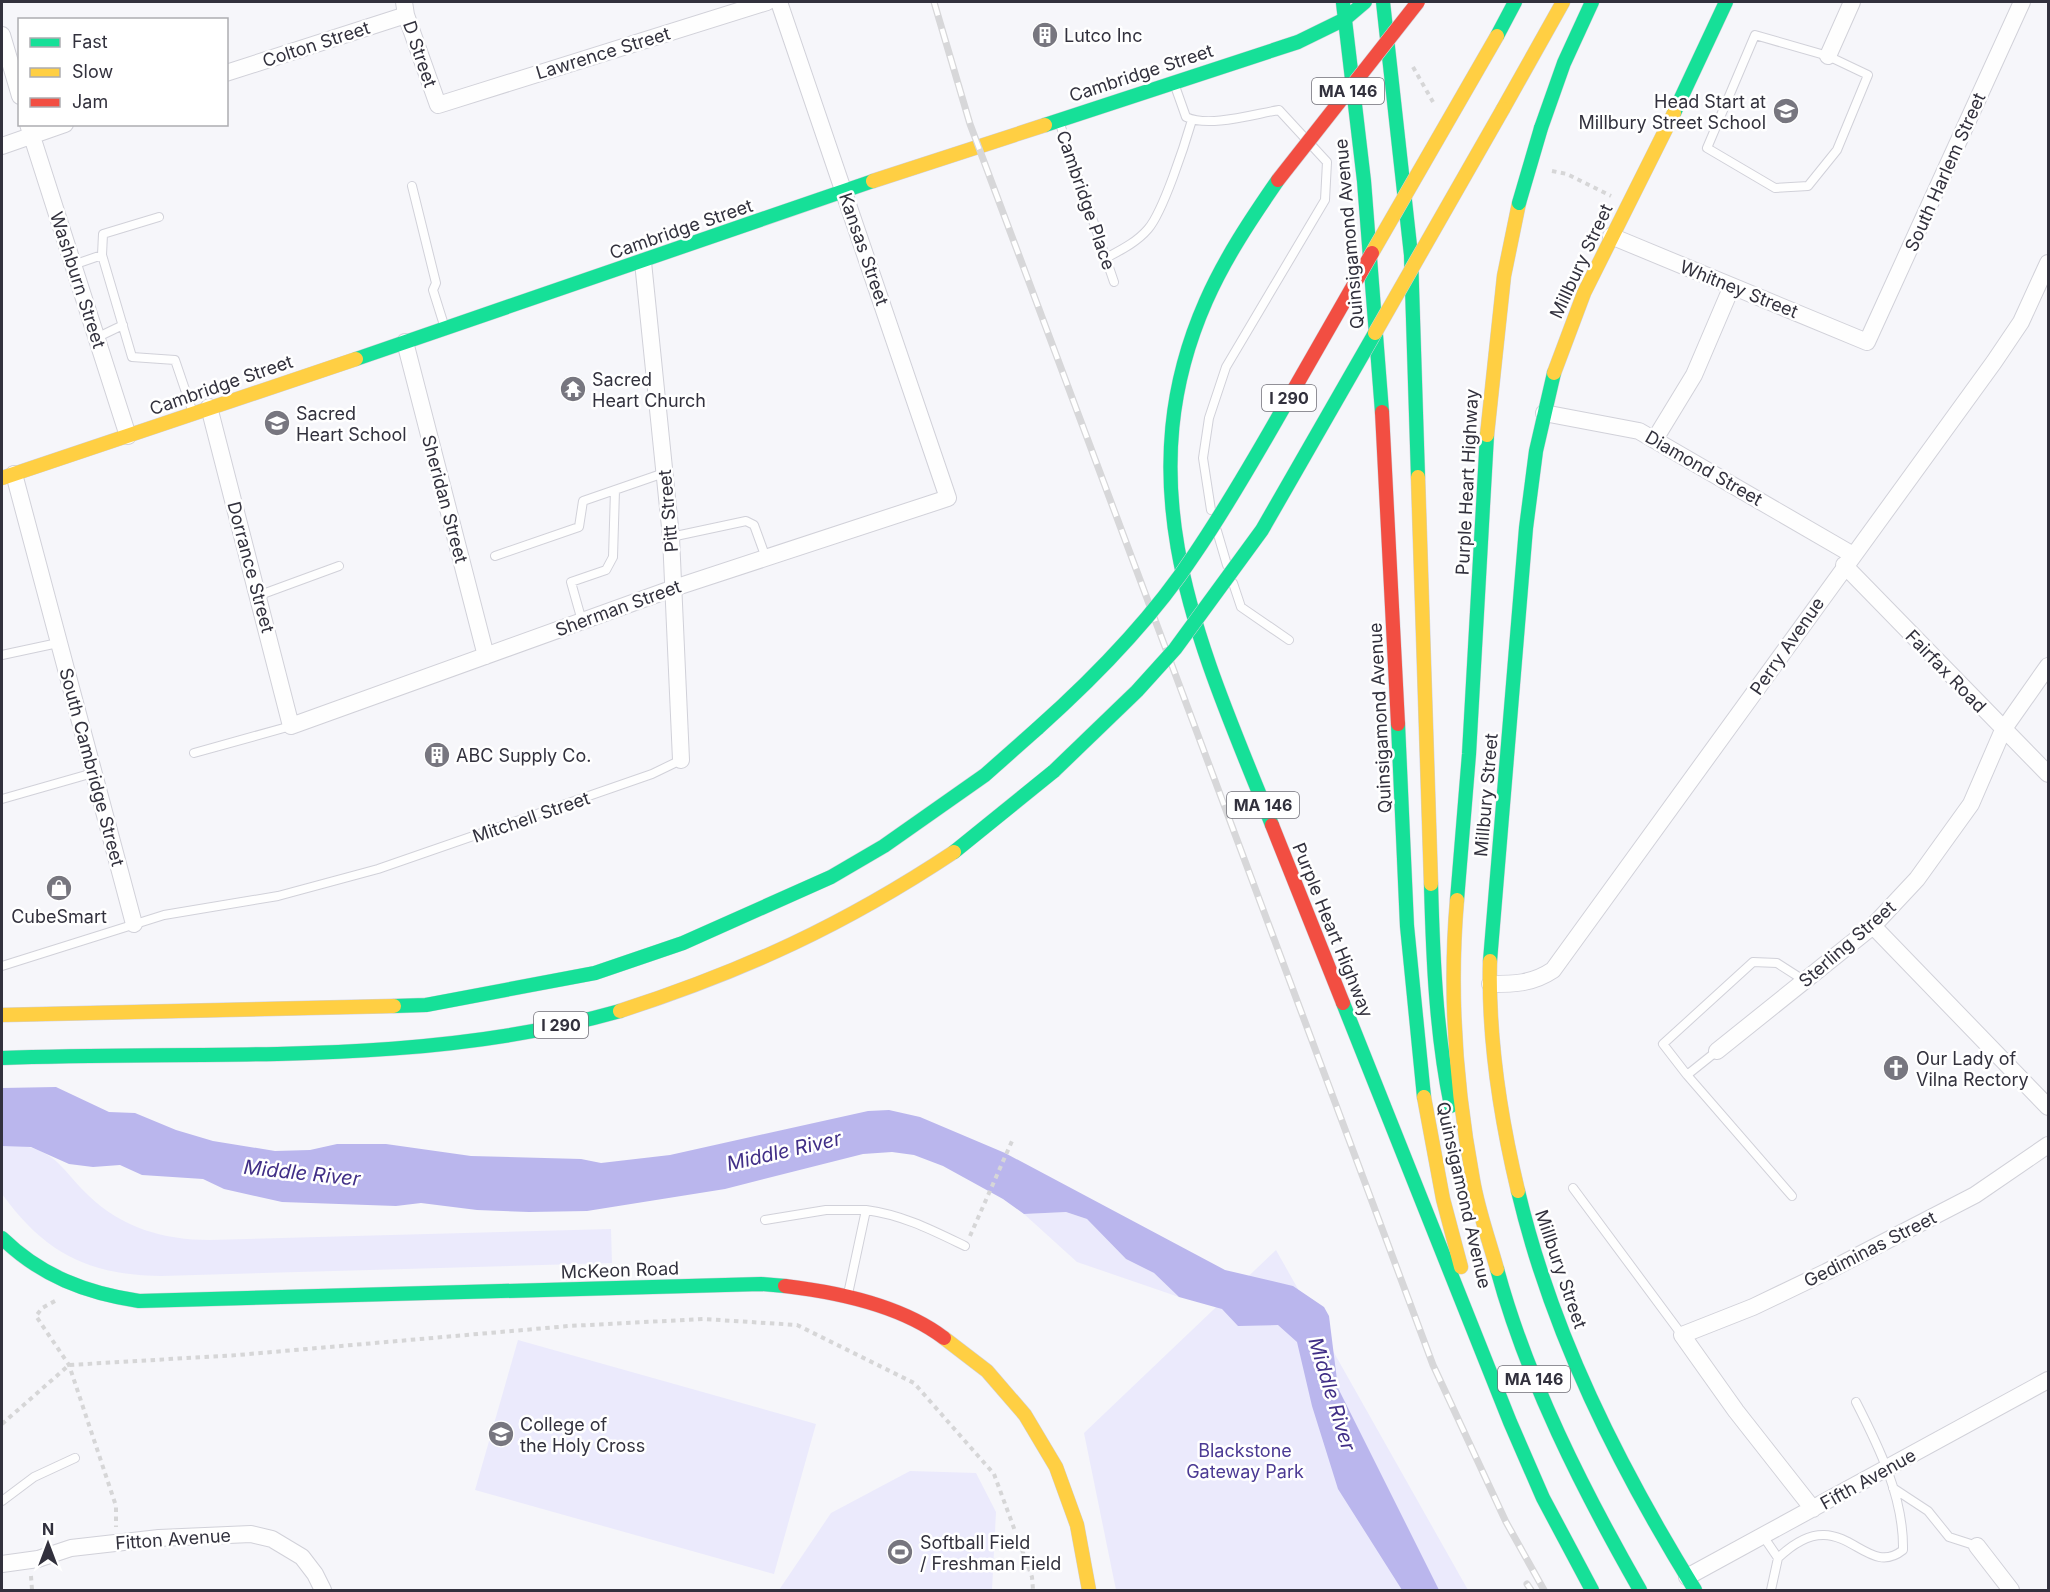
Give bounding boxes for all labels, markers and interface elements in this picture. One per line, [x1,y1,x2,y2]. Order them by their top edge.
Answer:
street label: Colton Street [260,17,372,71]
legend [18,18,228,126]
street label: D Street [399,18,441,90]
building icon: Lutco Inc [1030,20,1060,50]
street label: Lawrence Street [533,23,673,83]
place label: Lutco Inc [1064,25,1142,46]
text: Fast [72,31,108,52]
street label: Cambridge Street [1066,40,1216,106]
text: Slow [72,61,113,82]
road number: MA 146 [1312,78,1384,104]
street label: South Harlem Street [1901,89,1990,255]
text: Jam [72,91,108,112]
place label: Head Start at Millbury Street School [1578,91,1766,133]
school or university icon: Head Start at Millbury Street School [1771,96,1801,126]
street label: Cambridge Place [1052,128,1120,272]
street label: Quinsigamond Avenue [1330,138,1368,330]
street label: Kansas Street [835,190,893,308]
street label: Cambridge Street [607,195,755,263]
street label: Millbury Street [1545,200,1617,322]
street label: Washburn Street [46,209,110,351]
street label: Whitney Street [1677,256,1801,322]
street label: Cambridge Street [147,351,295,419]
place label: Sacred Heart Church [592,369,706,411]
temple icon: Sacred Heart Church [558,374,588,404]
road number: I 290 [1262,385,1316,411]
street label: Purple Heart Highway [1452,388,1482,576]
place label: Sacred Heart School [296,403,407,445]
school or university icon: Sacred Heart School [262,408,292,438]
street label: Diamond Street [1642,426,1766,510]
street label: Sheridan Street [418,433,472,565]
street label: Pitt Street [654,469,682,553]
street label: Dorrance Street [223,499,279,635]
street label: Sherman Street [552,576,684,640]
street label: Perry Avenue [1746,593,1828,699]
street label: Quinsigamond Avenue [1365,622,1395,814]
street label: Fairfax Road [1901,625,1991,717]
street label: South Cambridge Street [55,666,129,869]
street label: Millbury Street [1470,732,1502,858]
building icon: ABC Supply Co. [422,740,452,770]
place label: ABC Supply Co. [456,745,591,766]
street label: Mitchell Street [470,787,592,847]
road number: MA 146 [1227,792,1299,818]
street label: Purple Heart Highway [1288,840,1378,1020]
shop icon: CubeSmart [44,873,74,903]
street label: Sterling Street [1794,896,1900,992]
place label: CubeSmart [11,906,107,927]
road number: I 290 [534,1012,588,1038]
place label: Our Lady of Vilna Rectory [1916,1048,2029,1090]
church icon: Our Lady of Vilna Rectory [1881,1053,1911,1083]
street label: Quinsigamond Avenue [1432,1100,1496,1290]
water label: Middle River [724,1126,844,1176]
water label: Middle River [243,1155,362,1191]
street label: Millbury Street [1531,1207,1591,1331]
street label: Gediminas Street [1800,1207,1940,1291]
street label: McKeon Road [561,1257,679,1283]
water label: Middle River [1303,1335,1361,1454]
road number: MA 146 [1498,1366,1570,1392]
place label: College of the Holy Cross [520,1414,645,1456]
school or university icon: College of the Holy Cross [486,1419,516,1449]
park label: Blackstone Gateway Park [1186,1440,1304,1482]
street label: Fifth Avenue [1817,1444,1919,1514]
north arrow [18,1514,78,1574]
text: N [42,1519,54,1539]
street label: Fitton Avenue [114,1524,232,1554]
place label: Softball Field / Freshman Field [920,1532,1061,1574]
sports icon: Softball Field / Freshman Field [885,1537,915,1567]

